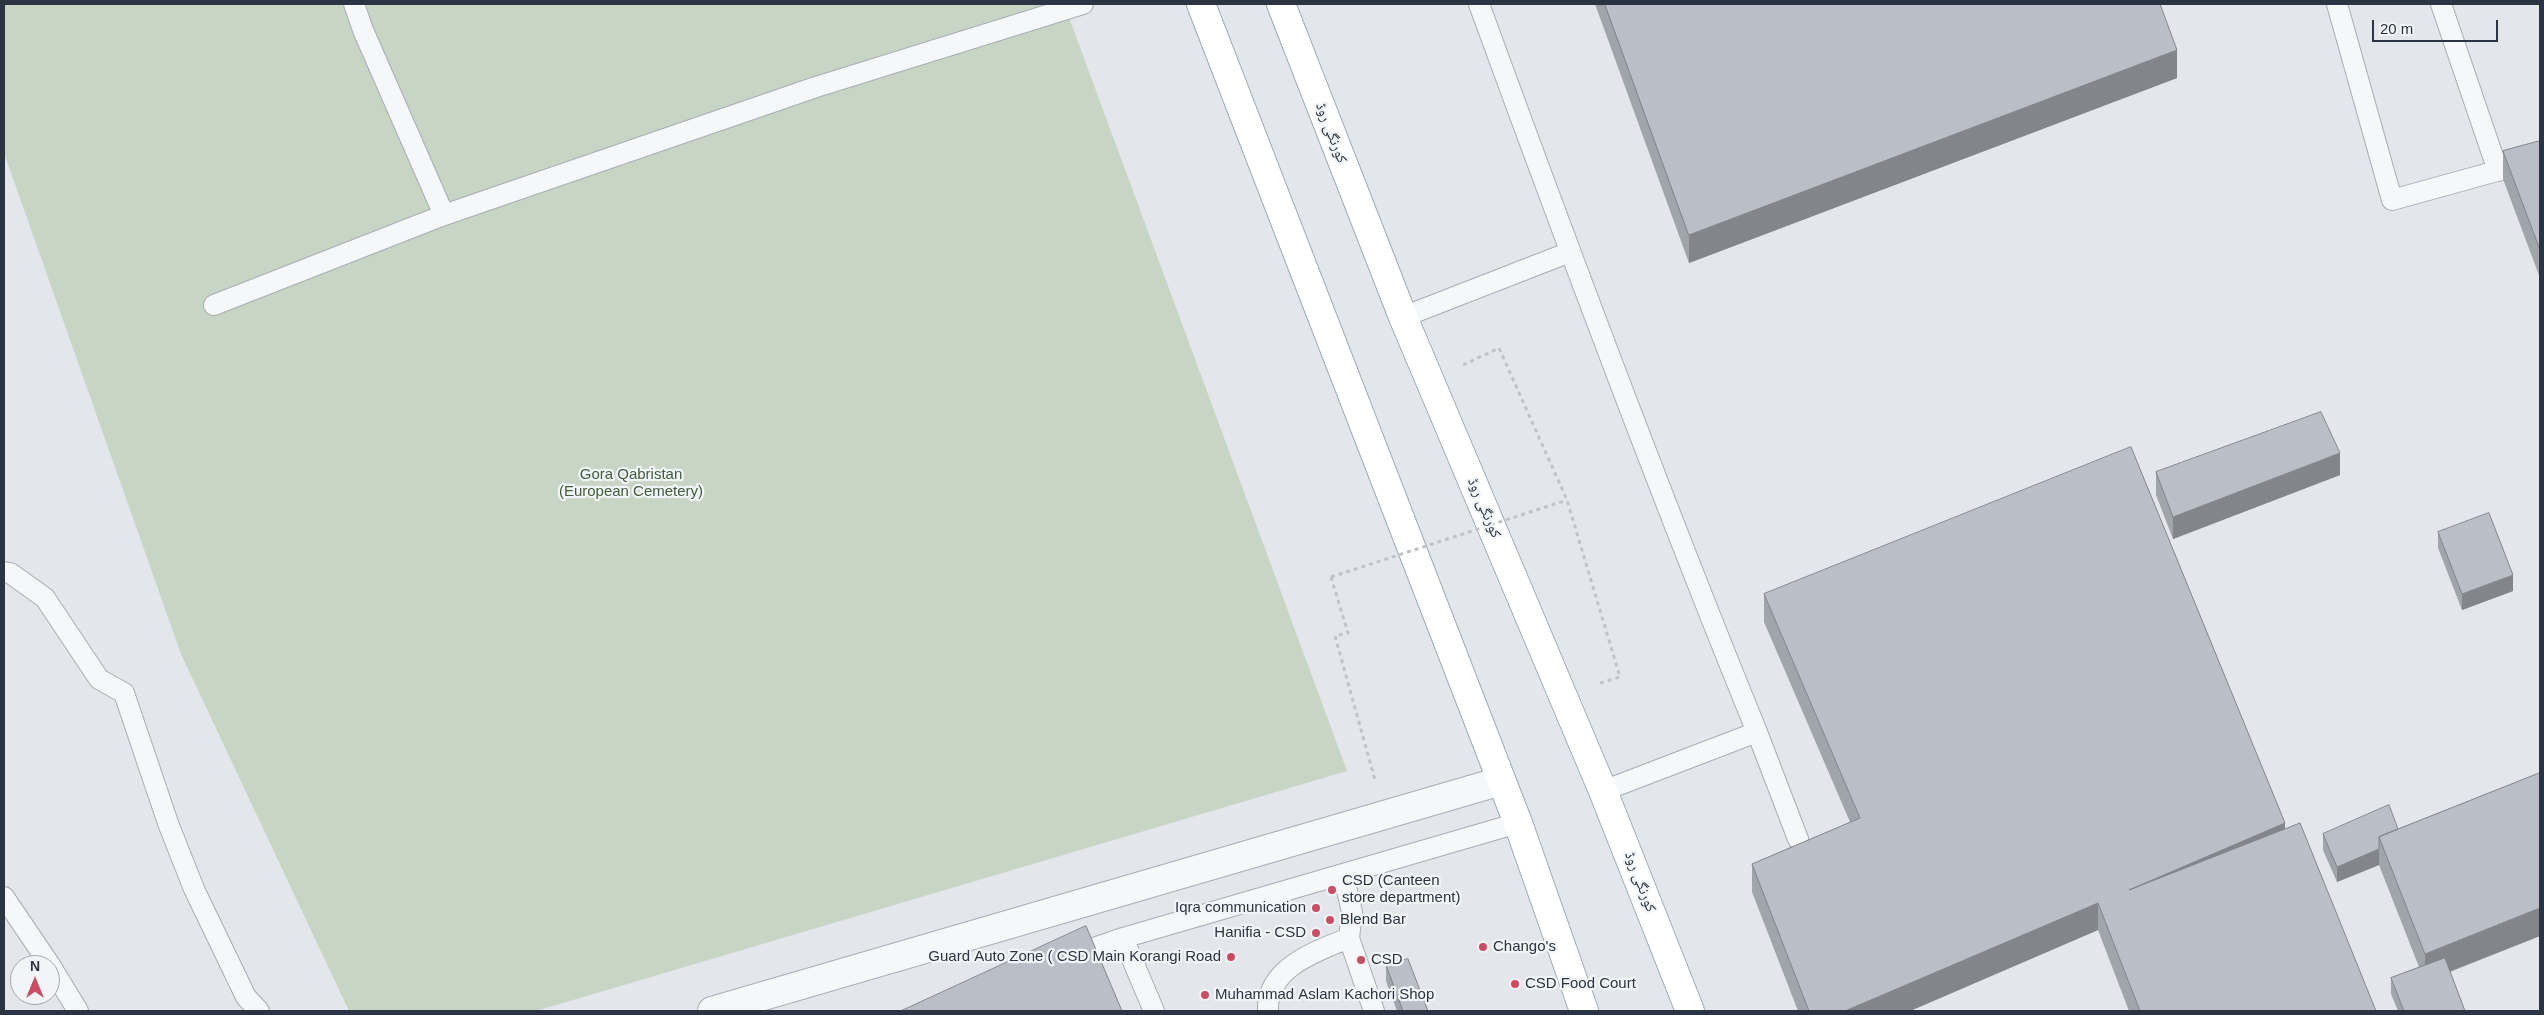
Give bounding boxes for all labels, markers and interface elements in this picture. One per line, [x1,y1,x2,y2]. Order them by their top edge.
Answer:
scale bar [2374,10,2500,42]
text: 20 m [2380,20,2413,37]
street label: کورنگی روڈ [1311,100,1351,166]
park label: Gora Qabristan (European Cemetery) [559,466,703,501]
street label: کورنگی روڈ [1463,475,1505,541]
street label: کورنگی روڈ [1620,849,1660,915]
place label: CSD (Canteen store department) [1342,872,1460,907]
marker: CSD (Canteen store department) [1326,884,1338,896]
place label: Iqra communication [1175,899,1306,917]
marker: Iqra communication [1310,902,1322,914]
place label: Blend Bar [1340,911,1406,929]
marker: Blend Bar [1324,914,1336,926]
place label: Hanifia - CSD [1214,924,1306,942]
marker: Hanifia - CSD [1310,927,1322,939]
place label: Chango's [1493,938,1556,956]
marker: Chango's [1477,941,1489,953]
place label: Guard Auto Zone ( CSD Main Korangi Road [928,948,1221,966]
marker: Guard Auto Zone ( CSD Main Korangi Road [1225,951,1237,963]
place label: CSD [1371,951,1403,969]
marker: CSD [1355,954,1367,966]
north arrow [10,955,60,1005]
text: N [30,958,40,974]
place label: CSD Food Court [1525,975,1636,993]
marker: CSD Food Court [1509,978,1521,990]
place label: Muhammad Aslam Kachori Shop [1215,986,1434,1004]
marker: Muhammad Aslam Kachori Shop [1199,989,1211,1001]

